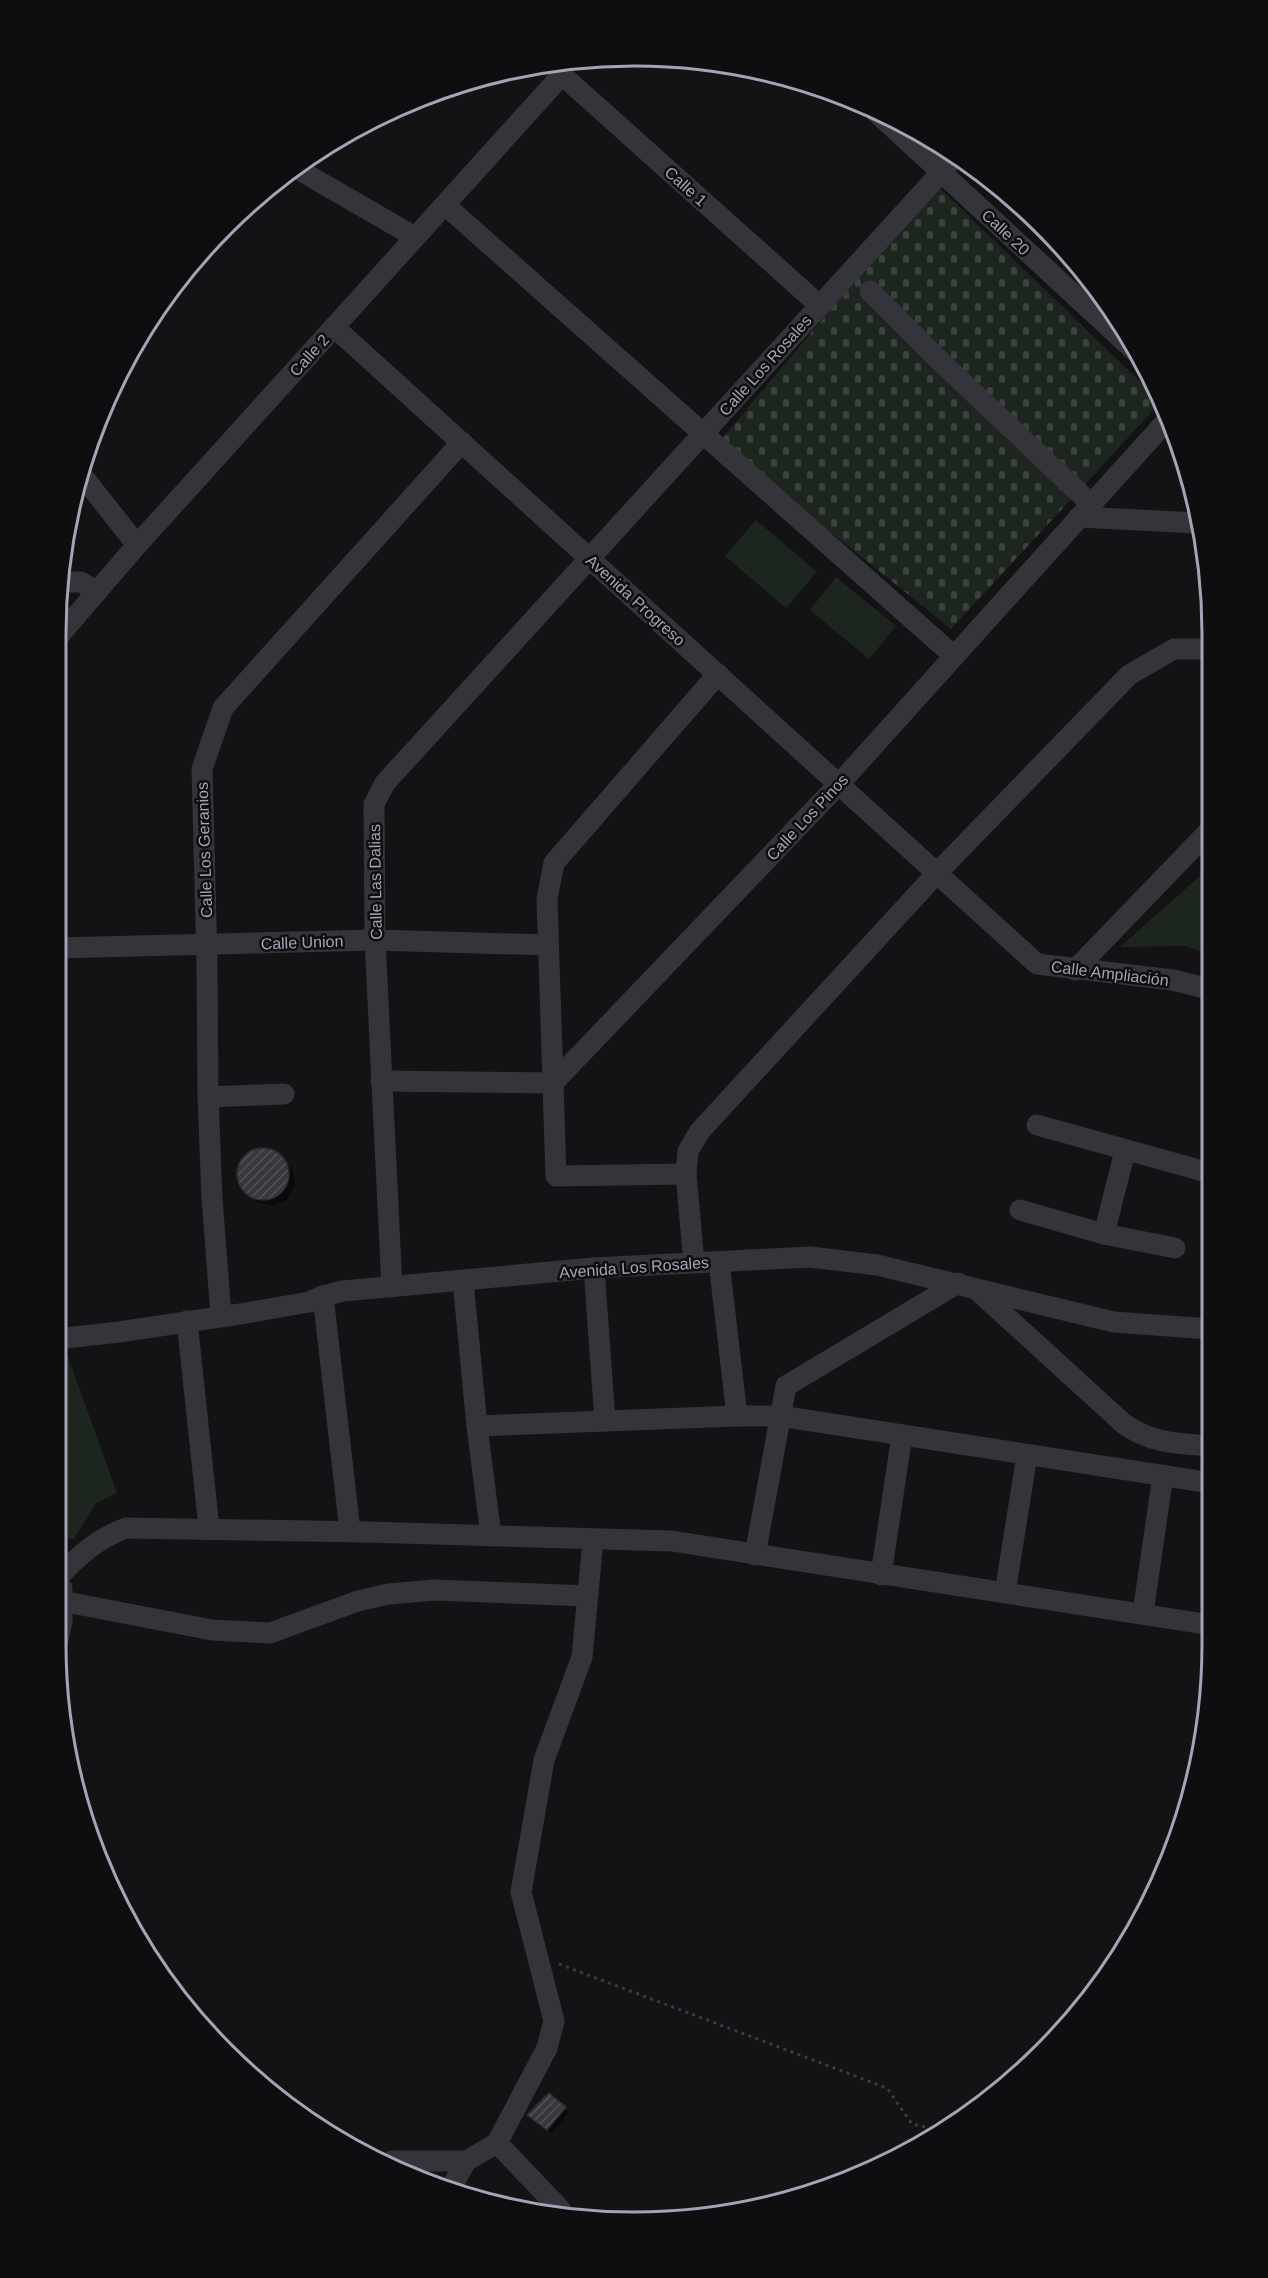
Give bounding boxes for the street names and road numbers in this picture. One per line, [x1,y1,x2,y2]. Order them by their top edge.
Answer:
street label: Calle 1 [661,163,710,209]
street label: Calle 20 [978,206,1033,259]
street label: Calle Los Rosales [716,312,815,419]
street label: Calle 2 [286,331,332,380]
street label: Avenida Progreso [583,552,689,649]
street label: Calle Los Pinos [763,771,851,864]
street label: Calle Los Geranios [194,782,215,918]
street label: Calle Las Dalias [366,824,385,940]
street label: Calle Union [260,933,344,952]
street label: Calle Ampliación [1050,958,1170,989]
street label: Avenida Los Rosales [559,1254,709,1281]

